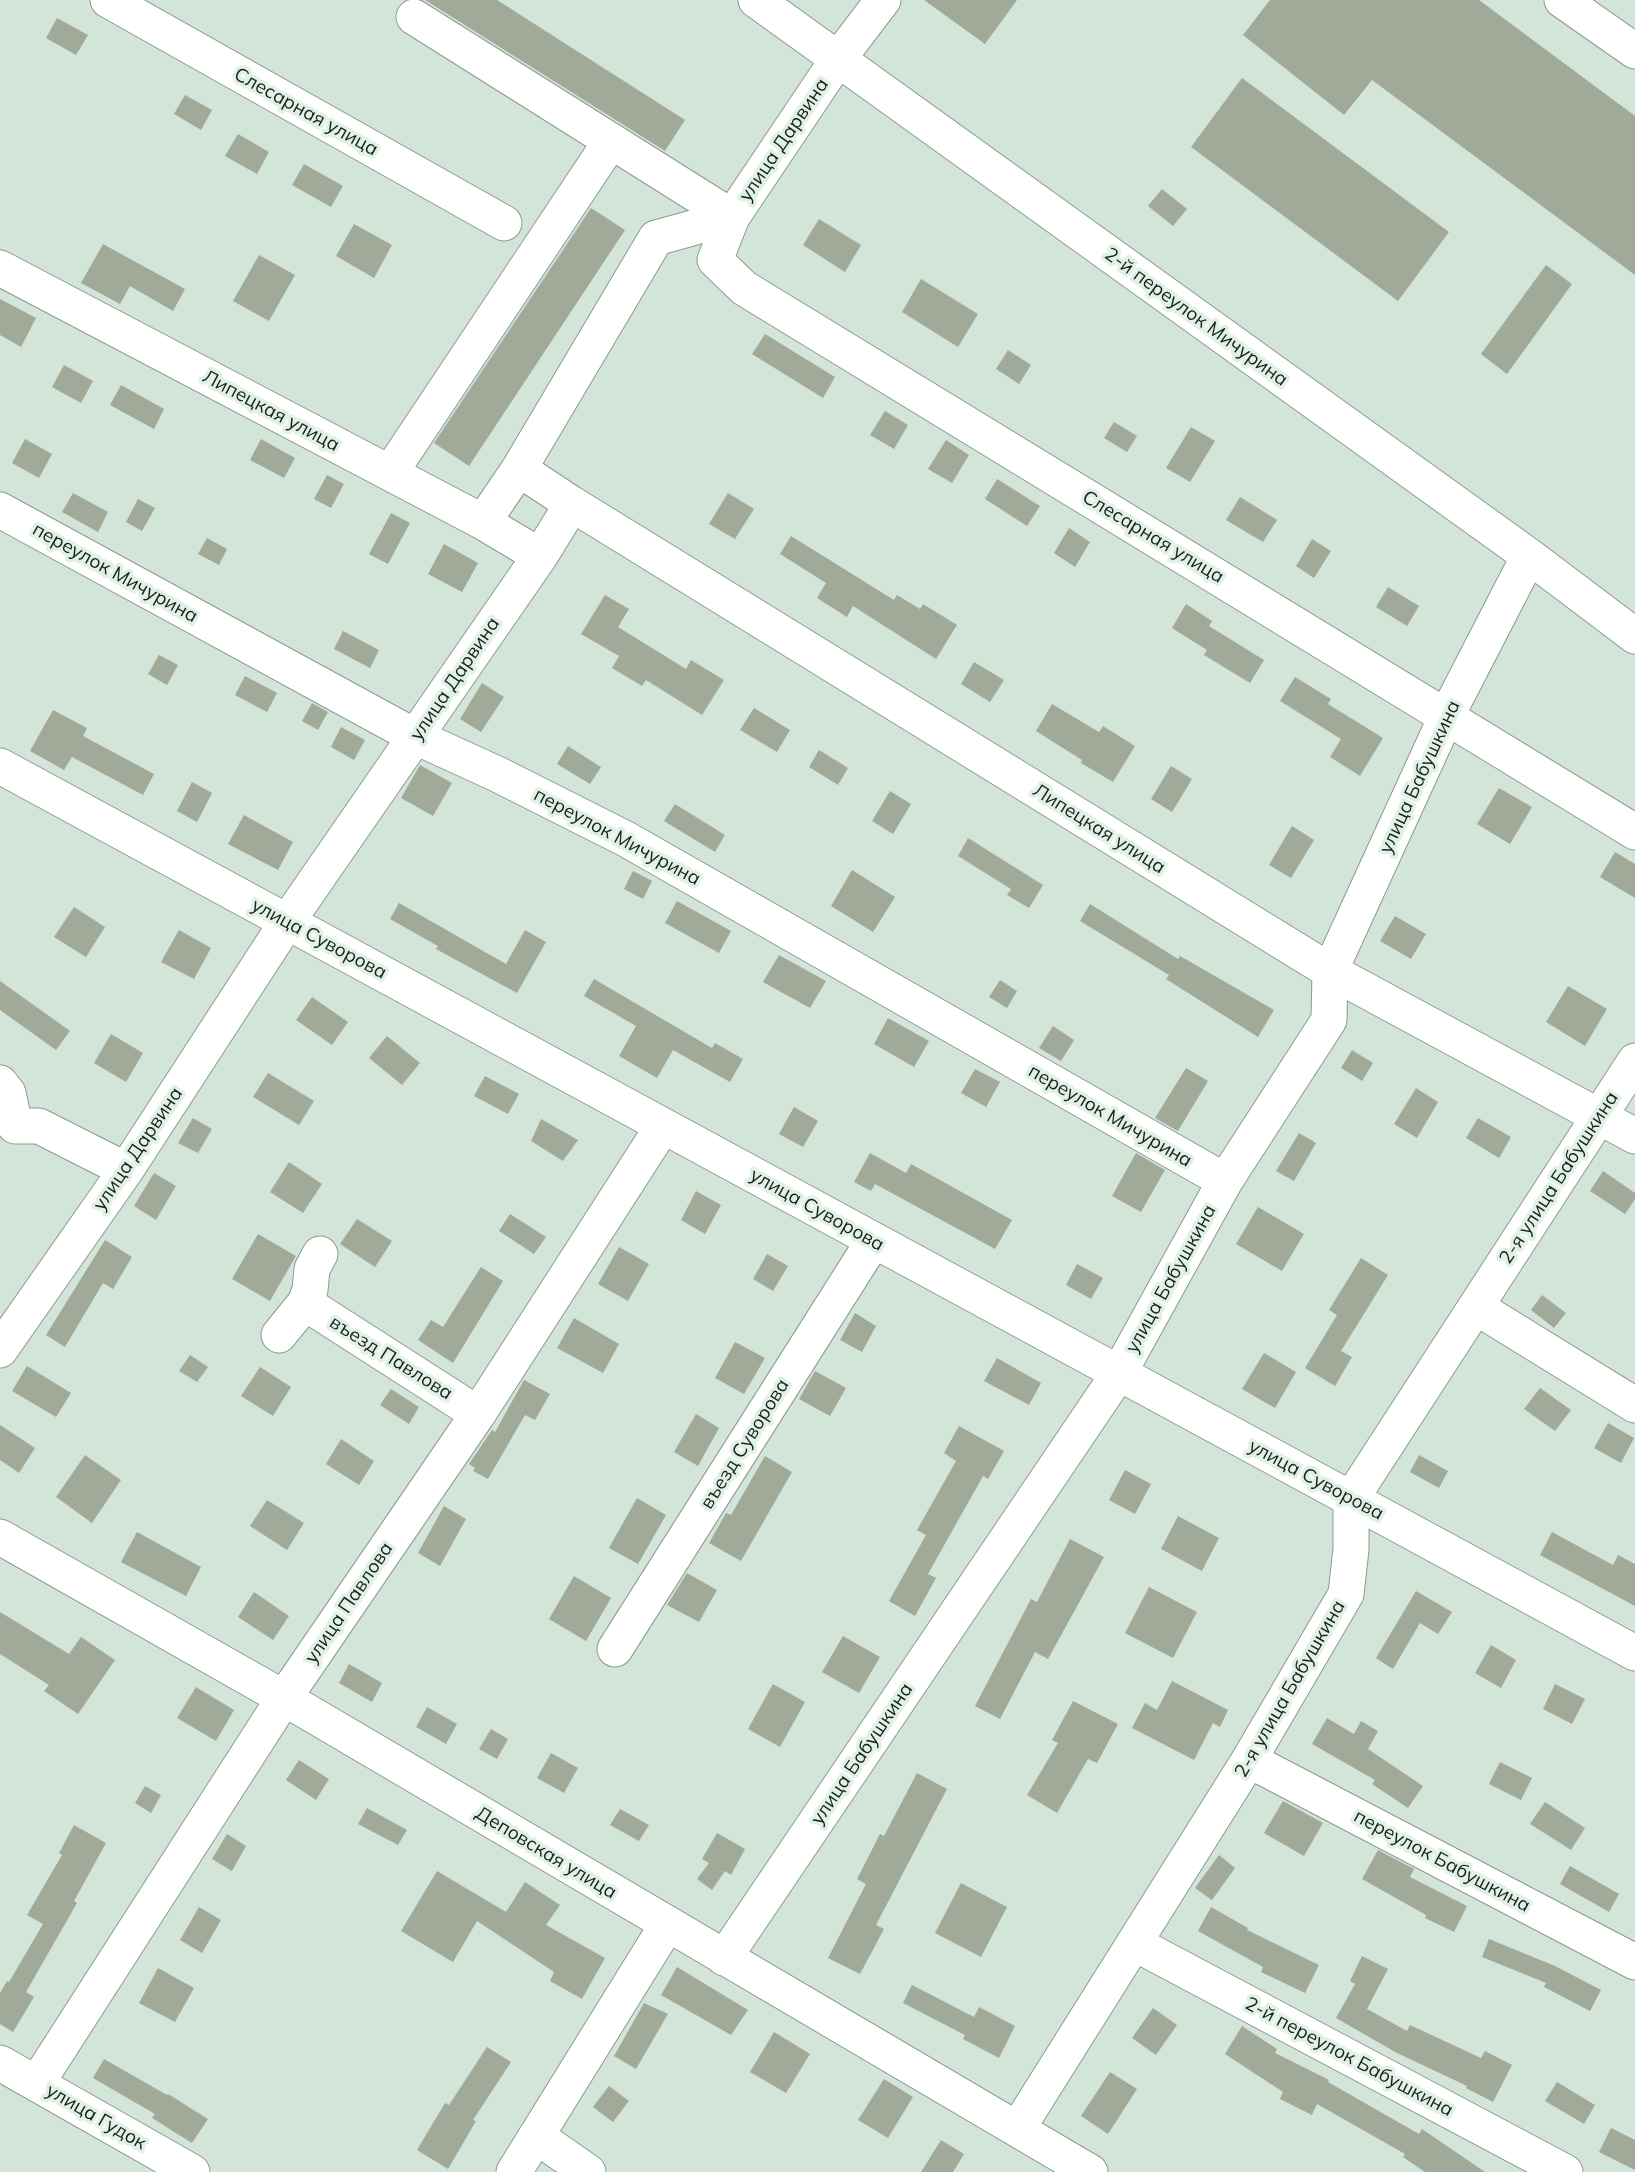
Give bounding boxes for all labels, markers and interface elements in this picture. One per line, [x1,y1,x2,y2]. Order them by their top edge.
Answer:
street label: Слесарная улица [230,63,382,161]
street label: улица Дарвина [734,74,834,206]
street label: 2-й переулок Мичурина [1100,243,1292,391]
street label: Липецкая улица [199,365,343,457]
street label: Слесарная улица [1078,486,1228,588]
street label: переулок Мичурина [28,518,202,628]
street label: улица Дарвина [405,613,505,745]
street label: улица Бабушкина [1375,697,1465,857]
street label: Липецкая улица [1029,779,1169,879]
street label: переулок Мичурина [530,783,704,891]
street label: улица Суворова [248,894,390,984]
street label: переулок Мичурина [1024,1060,1196,1172]
street label: улица Дарвина [88,1083,188,1215]
street label: 2-я улица Бабушкина [1495,1088,1623,1268]
street label: улица Суворова [746,1164,888,1256]
street label: улица Бабушкина [1121,1201,1221,1357]
street label: въезд Павлова [325,1311,457,1405]
street label: въезд Суворова [696,1375,794,1513]
street label: улица Суворова [1245,1435,1387,1525]
street label: улица Павлова [300,1538,398,1668]
street label: 2-я улица Бабушкина [1230,1596,1350,1782]
street label: улица Бабушкина [806,1679,918,1829]
street label: Деповская улица [471,1802,621,1904]
street label: переулок Бабушкина [1350,1805,1534,1917]
street label: 2-й переулок Бабушкина [1241,1992,1457,2122]
street label: улица Гудок [42,2079,150,2155]

